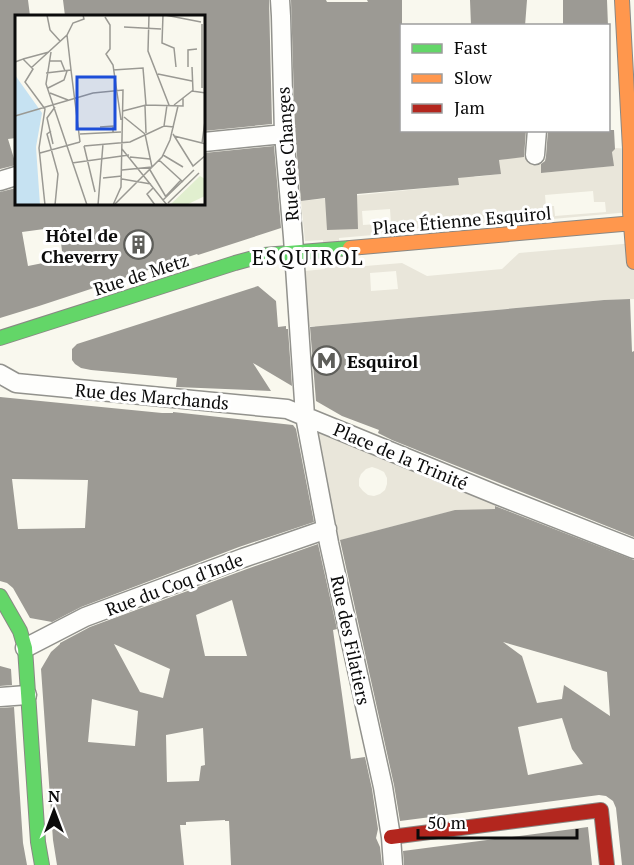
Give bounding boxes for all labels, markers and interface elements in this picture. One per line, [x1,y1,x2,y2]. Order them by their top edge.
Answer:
inset map [15,15,206,206]
legend [400,24,610,132]
text: Fast [454,35,488,59]
text: Slow [454,65,493,89]
street label: Rue des Changes [270,86,304,222]
text: Jam [454,95,485,119]
street label: Place Étienne Esquirol [372,200,552,240]
place label: Hôtel de Cheverry [41,223,118,268]
building icon: Hôtel de Cheverry [123,229,155,261]
district label: ESQUIROL [252,243,364,271]
street label: Rue de Metz [90,247,192,301]
metro station icon: Esquirol [310,345,342,377]
place label: Esquirol [347,349,418,373]
street label: Rue des Marchands [74,377,230,415]
street label: Place de la Trinité [330,417,472,495]
street label: Rue du Coq d'Inde [102,547,246,621]
street label: Rue des Filatiers [326,573,376,707]
north arrow [24,781,84,841]
text: N [48,785,60,807]
scale bar [418,802,577,840]
text: 50 m [427,810,467,834]

